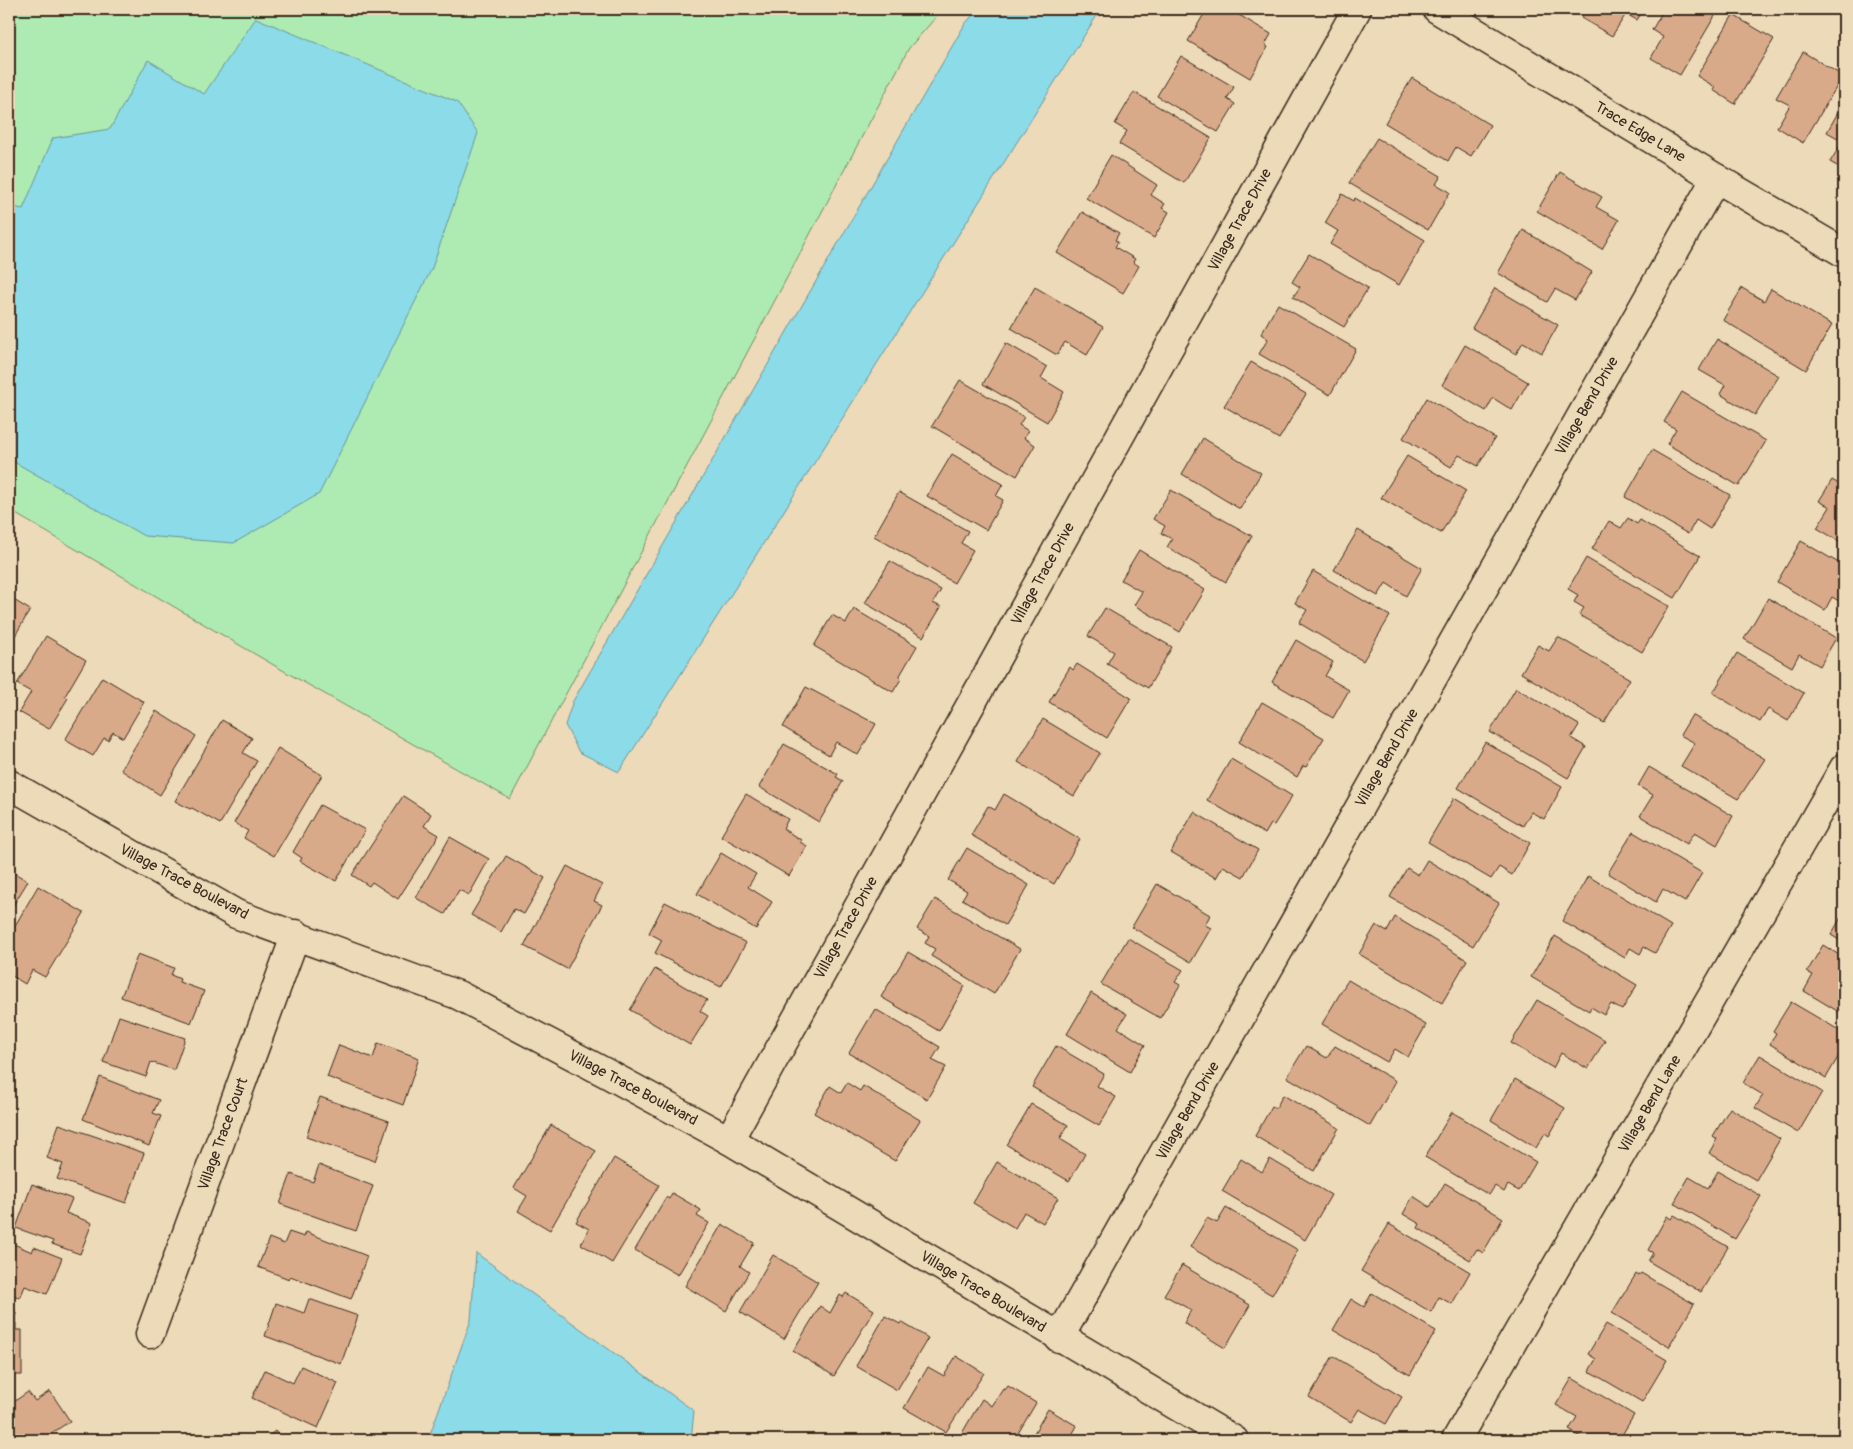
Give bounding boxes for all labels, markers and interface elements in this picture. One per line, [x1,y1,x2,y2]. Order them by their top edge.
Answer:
street label: Trace Edge Lane [1591,97,1689,167]
street label: Village Trace Drive [1204,165,1276,275]
street label: Village Bend Drive [1551,353,1623,459]
street label: Village Trace Drive [1007,519,1079,629]
street label: Village Bend Drive [1351,705,1423,811]
street label: Village Trace Boulevard [116,840,252,924]
street label: Village Trace Drive [810,873,882,983]
street label: Village Trace Boulevard [565,1046,701,1130]
street label: Village Bend Lane [1614,1051,1686,1156]
street label: Village Bend Drive [1152,1058,1224,1164]
street label: Village Trace Court [194,1074,253,1193]
street label: Village Trace Boulevard [917,1247,1049,1337]

